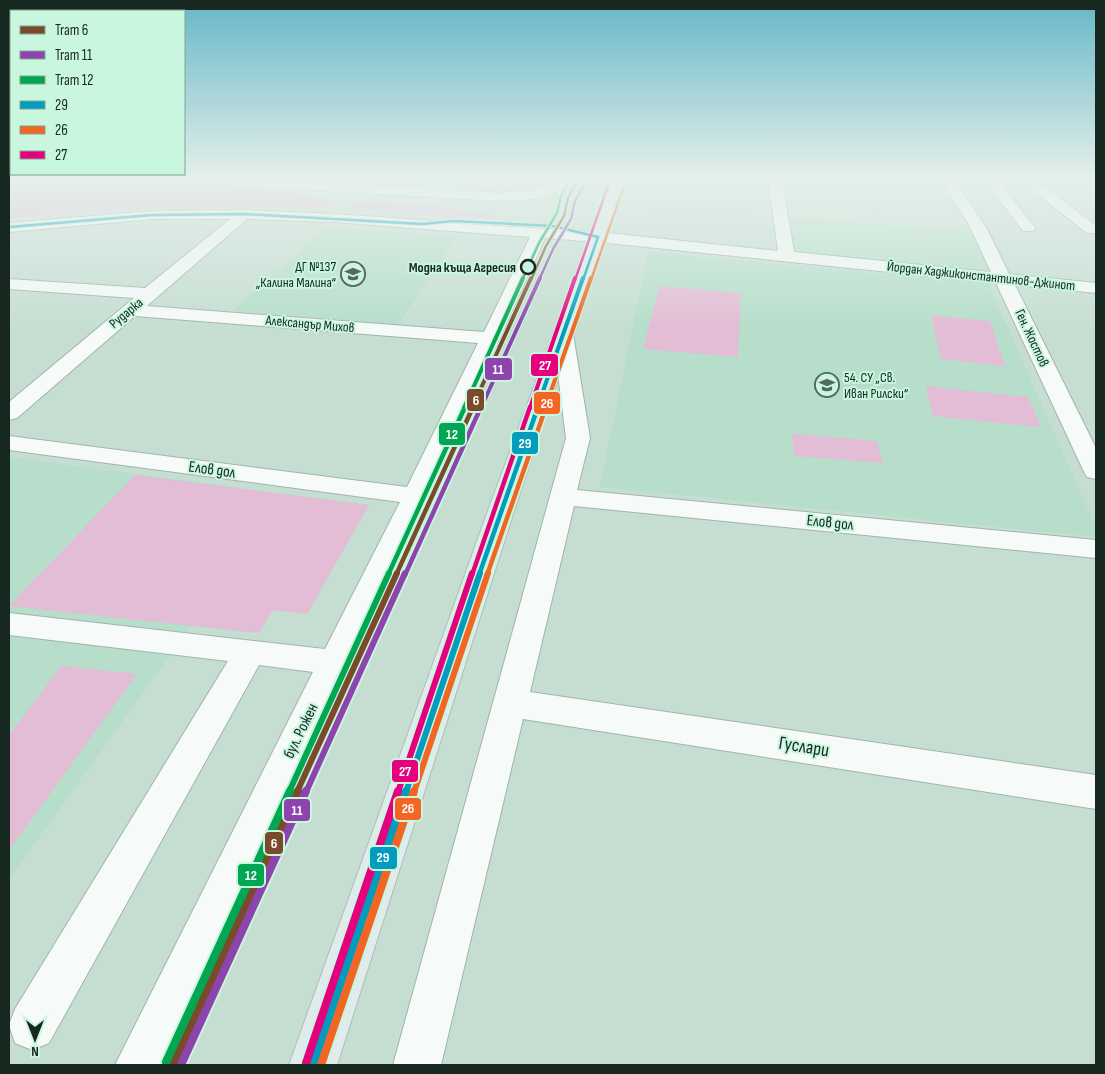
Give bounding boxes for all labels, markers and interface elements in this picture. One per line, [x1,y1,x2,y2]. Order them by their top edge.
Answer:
legend [10,10,185,175]
text: Tram 6 [55,21,88,40]
text: Tram 11 [55,46,93,65]
text: Tram 12 [55,71,93,90]
text: 29 [55,96,68,115]
text: 26 [55,121,68,140]
text: 27 [55,146,67,165]
place label: ДГ №137 „Калина Малина“ [256,258,337,291]
street label: Йордан Хаджиконстантинов-Джинот [886,258,1076,294]
place label: Модна къща Агресия [409,259,516,276]
marker: Модна къща Агресия [520,259,536,275]
school or university icon: ДГ №137 „Калина Малина“ [340,261,366,287]
street label: Рударка [106,294,146,332]
street label: Ген. Жостов [1011,307,1053,370]
street label: Александър Михов [264,312,355,336]
line badge: 27 [530,353,559,377]
line badge: 11 [484,357,513,381]
text: 27 [539,357,552,374]
text: 11 [493,361,504,378]
place label: 54. СУ „Св. Иван Рилски“ [844,369,909,402]
school or university icon: 54. СУ „Св. Иван Рилски“ [814,372,840,398]
line badge: 6 [466,388,485,412]
line badge: 26 [533,391,561,415]
text: 6 [473,392,480,409]
text: 26 [541,395,554,412]
line badge: 12 [438,422,466,446]
text: 12 [446,426,458,443]
line badge: 29 [511,431,539,455]
text: 29 [519,435,532,452]
street label: Елов дол [187,457,237,483]
street label: Елов дол [806,511,855,535]
street label: бул. Рожен [280,700,322,762]
street label: Гуслари [777,732,831,762]
line badge: 27 [391,759,419,783]
text: 27 [399,763,412,780]
line badge: 26 [394,797,422,821]
line badge: 11 [283,798,311,822]
text: 26 [402,800,415,817]
text: 11 [292,802,303,819]
line badge: 6 [264,831,284,855]
text: 6 [271,835,278,852]
line badge: 29 [369,846,398,870]
text: 29 [377,849,390,866]
line badge: 12 [237,863,265,887]
text: 12 [245,867,257,884]
north arrow [10,1014,60,1064]
text: N [31,1043,39,1060]

